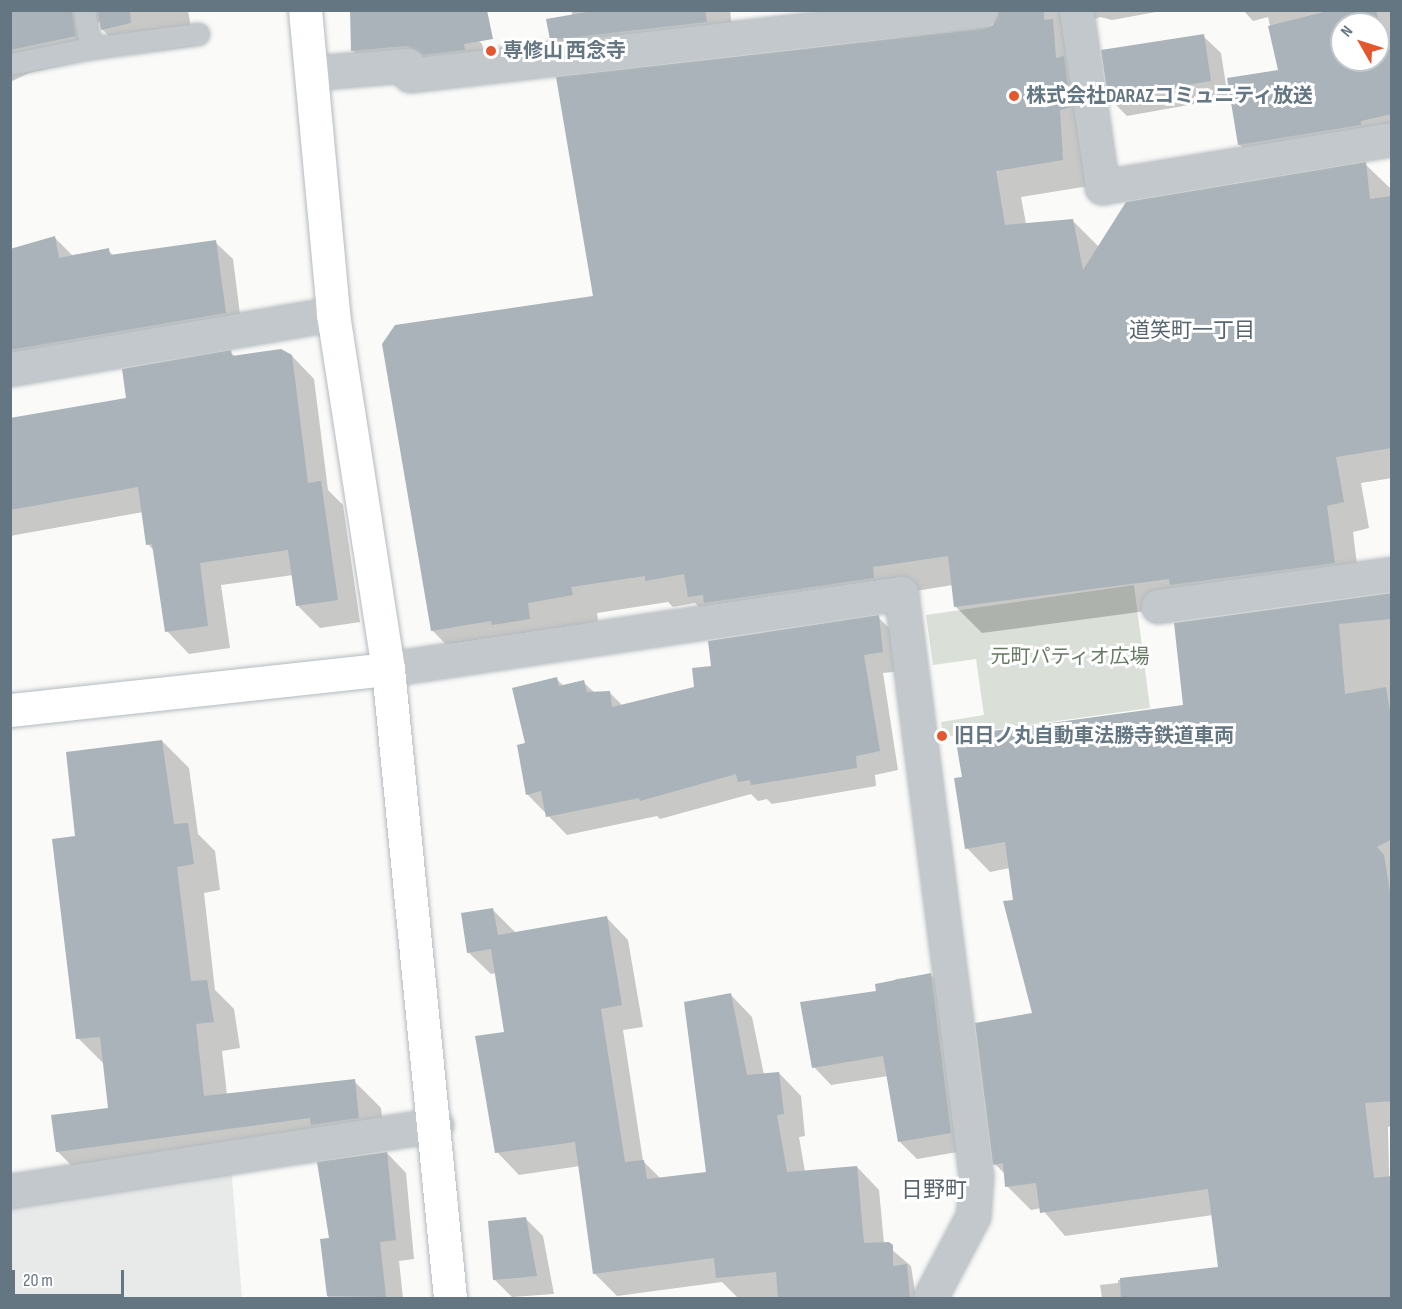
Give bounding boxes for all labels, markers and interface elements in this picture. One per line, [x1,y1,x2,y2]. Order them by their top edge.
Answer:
north arrow [1330,12,1390,72]
text: N [1337,22,1357,41]
place label: 専修山 西念寺 [503,39,626,63]
marker: 専修山 西念寺 [484,44,498,58]
place label: 株式会社DARAZコミュニティ放送 [1026,84,1314,108]
marker: 株式会社DARAZコミュニティ放送 [1007,89,1021,103]
district label: 道笑町一丁目 [1129,318,1255,344]
park label: 元町パティオ広場 [990,645,1150,669]
place label: 旧日ノ丸自動車法勝寺鉄道車両 [954,724,1234,748]
marker: 旧日ノ丸自動車法勝寺鉄道車両 [935,729,949,743]
district label: 日野町 [901,1178,967,1204]
scale bar [15,1258,128,1296]
text: 20 m [23,1270,53,1291]

